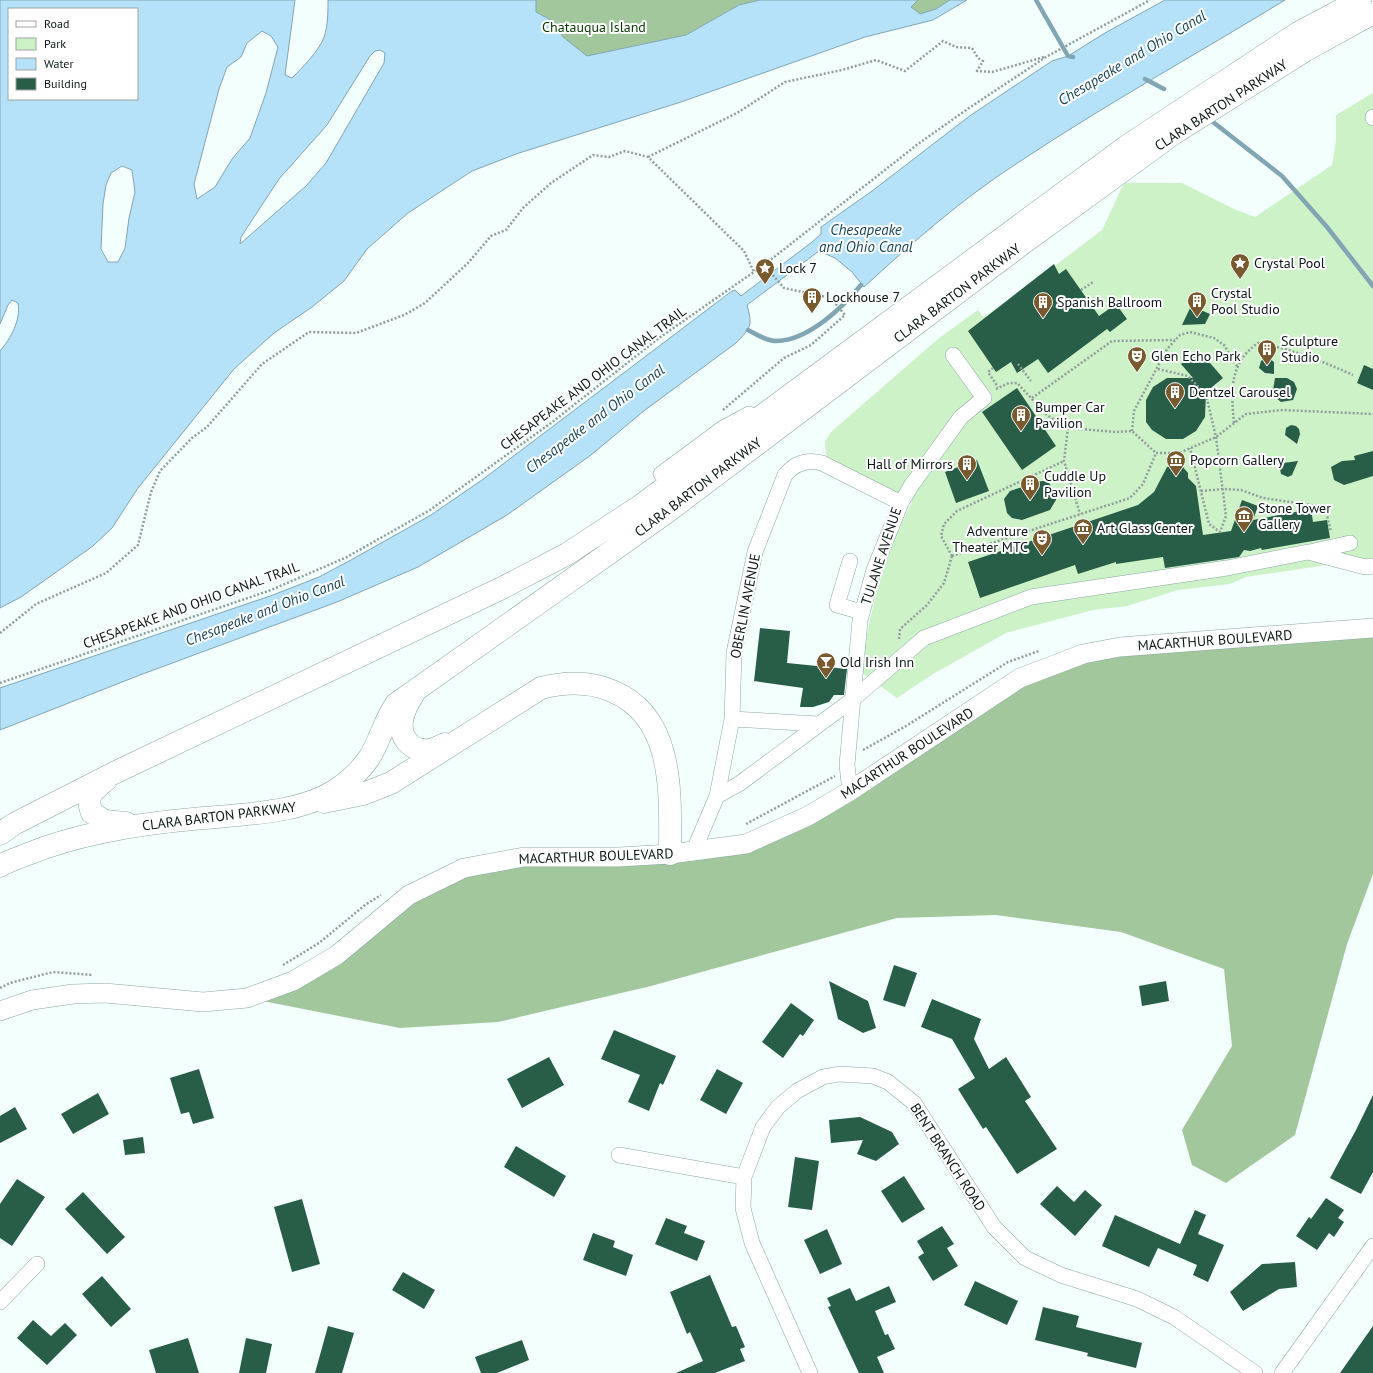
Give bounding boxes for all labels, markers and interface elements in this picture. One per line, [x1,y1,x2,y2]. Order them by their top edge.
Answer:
water label: Chesapeake and Ohio Canal [1054,6,1209,109]
legend [8,8,138,100]
text: Road [44,16,69,31]
park label: Chatauqua Island [542,18,646,36]
text: Park [44,36,66,51]
street label: CLARA BARTON PARKWAY [1151,55,1291,155]
text: Water [44,56,74,71]
text: Building [44,76,87,91]
water label: Chesapeake and Ohio Canal [819,220,913,256]
street label: CLARA BARTON PARKWAY [890,239,1024,347]
place icon: Crystal Pool [1229,252,1251,280]
place label: Crystal Pool [1254,254,1325,272]
place icon: Lock 7 [754,257,776,285]
place label: Lock 7 [779,259,817,277]
place label: Crystal Pool Studio [1211,284,1280,318]
building icon: Lockhouse 7 [801,286,823,314]
place label: Lockhouse 7 [826,288,900,306]
building icon: Crystal Pool Studio [1186,290,1208,318]
building icon: Spanish Ballroom [1032,291,1054,319]
place label: Spanish Ballroom [1057,293,1162,311]
street label: CHESAPEAKE AND OHIO CANAL TRAIL [496,302,690,454]
place label: Sculpture Studio [1281,332,1338,366]
building icon: Sculpture Studio [1256,338,1278,366]
theatre icon: Glen Echo Park [1126,345,1148,373]
place label: Glen Echo Park [1151,347,1241,365]
water label: Chesapeake and Ohio Canal [521,360,668,477]
building icon: Dentzel Carousel [1164,381,1186,409]
place label: Dentzel Carousel [1189,383,1290,401]
place label: Bumper Car Pavilion [1035,398,1105,432]
building icon: Bumper Car Pavilion [1010,404,1032,432]
street label: CLARA BARTON PARKWAY [631,433,765,541]
museum icon: Popcorn Gallery [1165,449,1187,477]
place label: Popcorn Gallery [1190,451,1285,469]
building icon: Hall of Mirrors [956,453,978,481]
place label: Hall of Mirrors [867,455,953,473]
place label: Cuddle Up Pavilion [1044,467,1106,501]
building icon: Cuddle Up Pavilion [1019,473,1041,501]
place label: Stone Tower Gallery [1258,499,1331,533]
street label: TULANE AVENUE [857,505,905,607]
museum icon: Stone Tower Gallery [1233,505,1255,533]
museum icon: Art Glass Center [1072,517,1094,545]
place label: Art Glass Center [1097,519,1193,537]
place label: Adventure Theater MTC [952,522,1028,556]
theatre icon: Adventure Theater MTC [1031,528,1053,556]
street label: OBERLIN AVENUE [726,552,764,660]
street label: CHESAPEAKE AND OHIO CANAL TRAIL [80,557,302,653]
water label: Chesapeake and Ohio Canal [182,571,347,650]
street label: MACARTHUR BOULEVARD [1137,626,1293,654]
bar icon: Old Irish Inn [815,651,837,679]
place label: Old Irish Inn [840,653,914,671]
street label: MACARTHUR BOULEVARD [837,703,977,803]
street label: CLARA BARTON PARKWAY [141,798,297,834]
street label: MACARTHUR BOULEVARD [518,844,674,868]
street label: BENT BRANCH ROAD [906,1100,990,1214]

